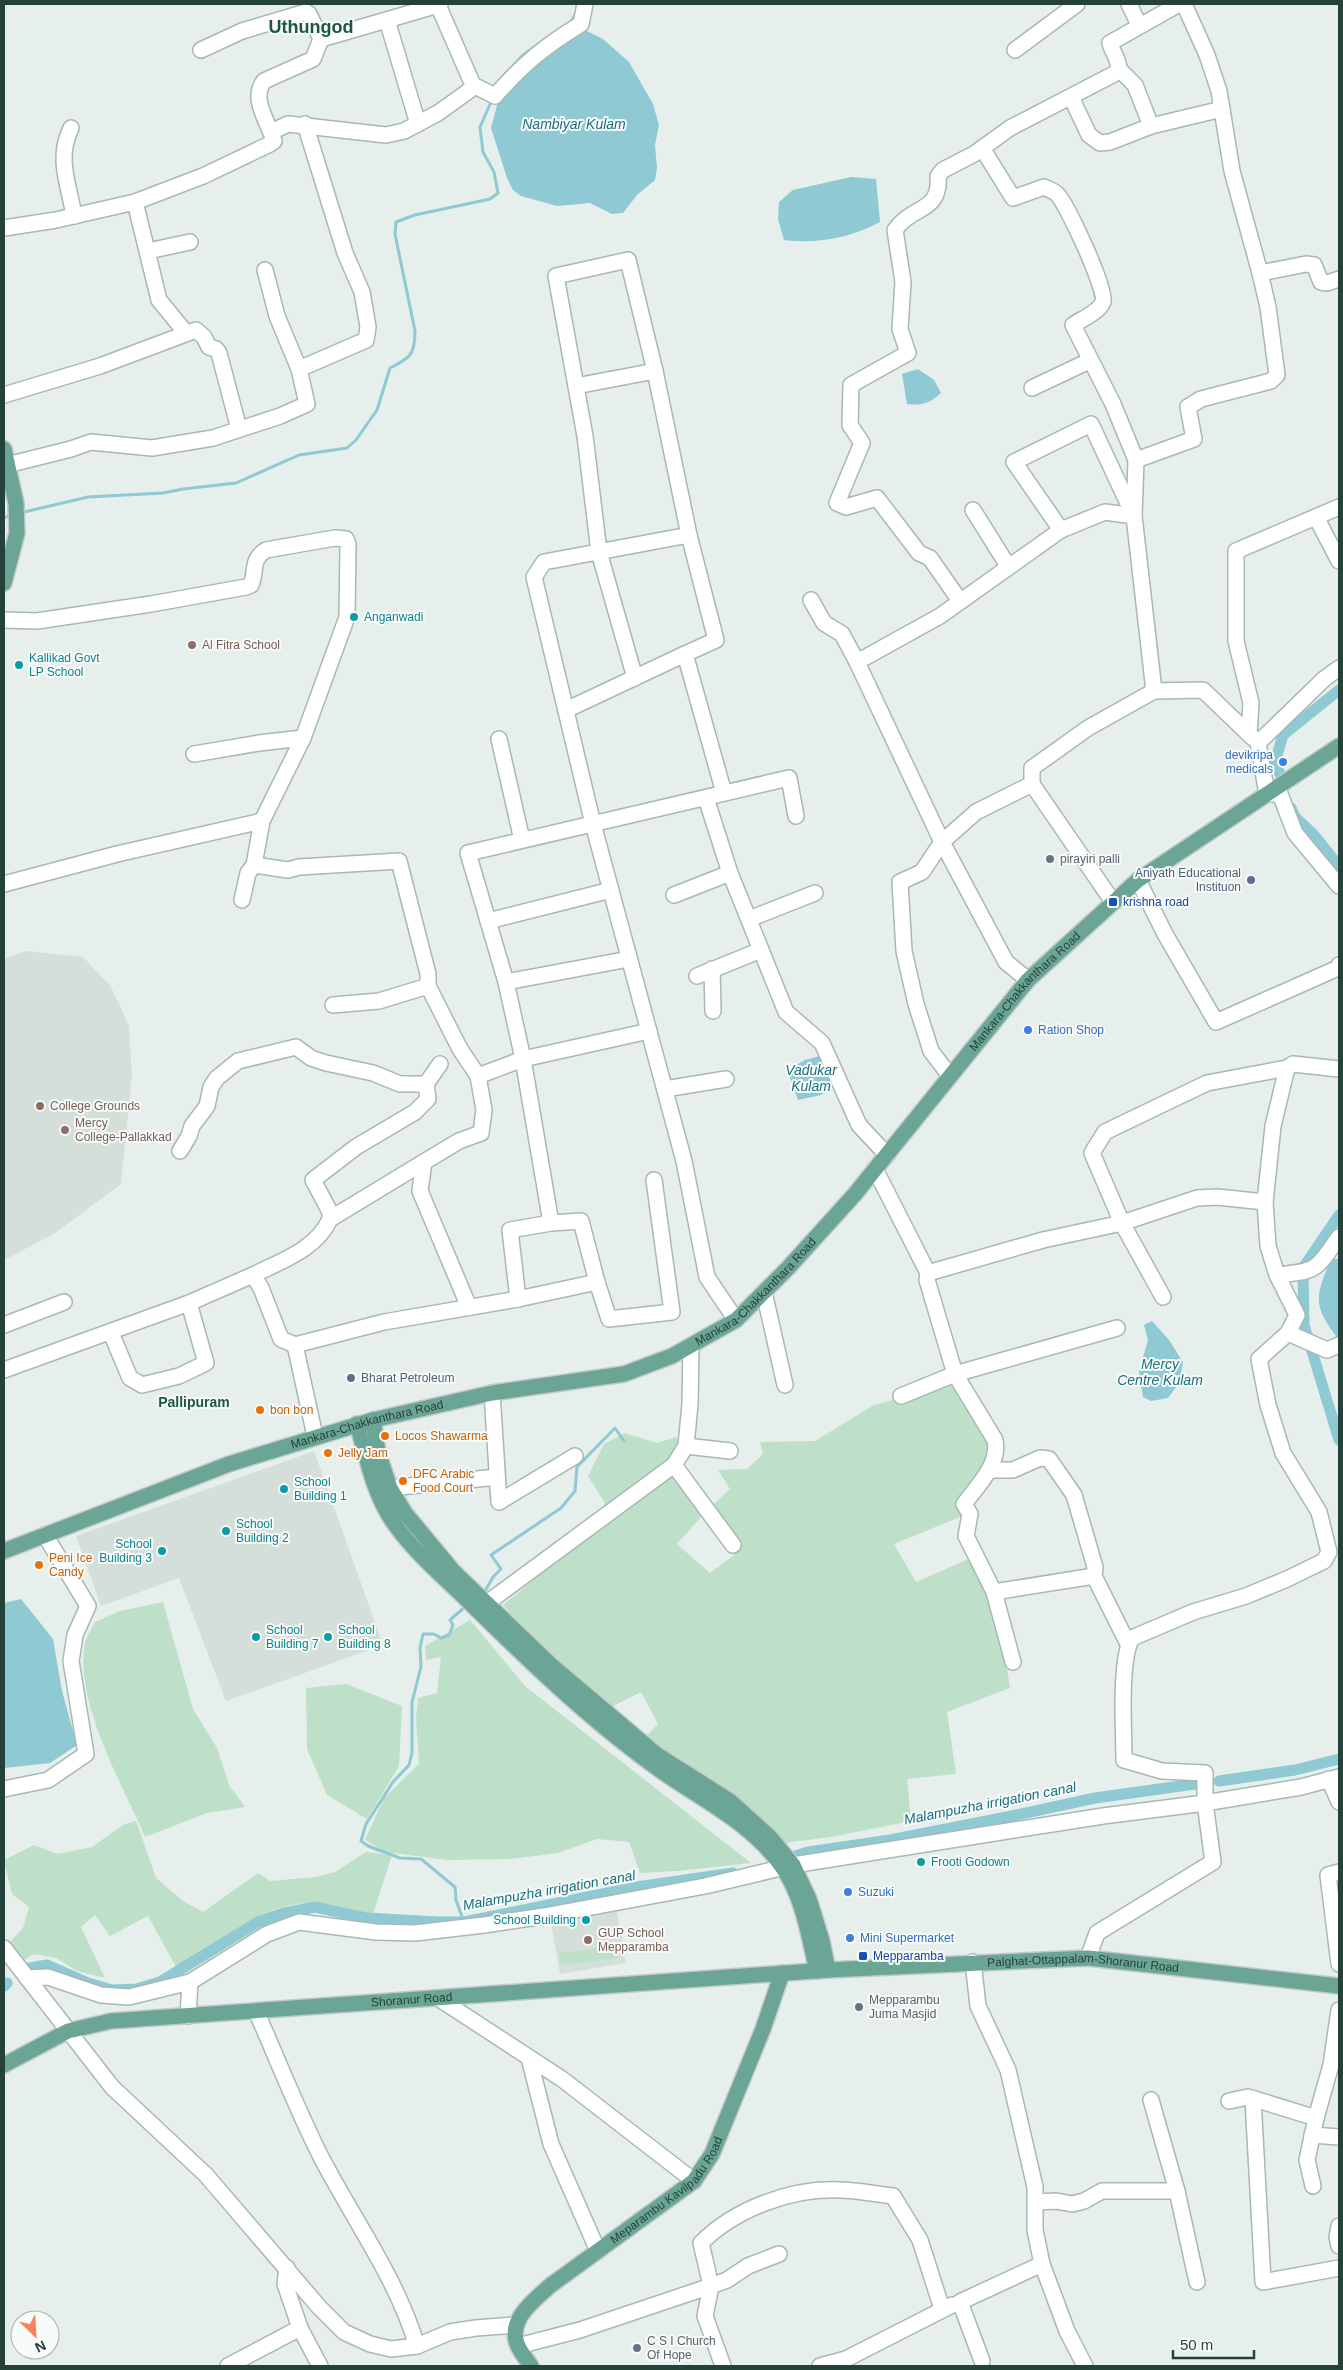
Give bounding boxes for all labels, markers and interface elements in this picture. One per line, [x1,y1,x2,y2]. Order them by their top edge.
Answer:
district label: Uthungod [269,17,353,37]
water label: Nambiyar Kulam [522,116,626,132]
place label: Anganwadi [364,610,423,624]
marker: Anganwadi [348,611,360,623]
place label: Al Fitra School [202,638,280,652]
marker: Al Fitra School [186,639,198,651]
place label: Kallikad Govt LP School [29,651,100,679]
marker: Kallikad Govt LP School [13,659,25,671]
place label: devikripa medicals [1225,748,1273,776]
marker: devikripa medicals [1277,756,1289,768]
place label: pirayiri palli [1060,852,1120,866]
marker: pirayiri palli [1044,853,1056,865]
place label: Aniyath Educational Instituon [1135,866,1241,894]
marker: Aniyath Educational Instituon [1245,874,1257,886]
place label: krishna road [1123,895,1189,909]
marker: krishna road [1107,896,1119,908]
street label: Mankara-Chakkanthara Road [966,929,1083,1054]
place label: Ration Shop [1038,1023,1104,1037]
marker: Ration Shop [1022,1024,1034,1036]
water label: Vadukar Kulam [785,1062,838,1094]
place label: College Grounds [50,1099,140,1113]
marker: College Grounds [34,1100,46,1112]
place label: Mercy College-Pallakkad [75,1116,172,1144]
marker: Mercy College-Pallakkad [59,1124,71,1136]
street label: Mankara-Chakkanthara Road [693,1235,819,1349]
water label: Mercy Centre Kulam [1117,1356,1203,1388]
place label: Bharat Petroleum [361,1371,454,1385]
marker: Bharat Petroleum [345,1372,357,1384]
district label: Pallipuram [158,1394,230,1410]
street label: Mankara-Chakkanthara Road [289,1397,445,1452]
place label: bon bon [270,1403,313,1417]
marker: bon bon [254,1404,266,1416]
place label: Locos Shawarma [395,1429,488,1443]
marker: Locos Shawarma [379,1430,391,1442]
place label: Jelly Jam [338,1446,388,1460]
marker: Jelly Jam [322,1447,334,1459]
place label: DFC Arabic Food Court [413,1467,474,1495]
place label: School Building 1 [294,1475,347,1503]
marker: DFC Arabic Food Court [397,1475,409,1487]
marker: School Building 1 [278,1483,290,1495]
place label: School Building 2 [236,1517,289,1545]
marker: School Building 2 [220,1525,232,1537]
place label: School Building 3 [99,1537,152,1565]
marker: School Building 3 [156,1545,168,1557]
place label: Peni Ice Candy [49,1551,93,1579]
marker: Peni Ice Candy [33,1559,45,1571]
place label: School Building 7 [266,1623,319,1651]
place label: School Building 8 [338,1623,391,1651]
marker: School Building 7 [250,1631,262,1643]
marker: School Building 8 [322,1631,334,1643]
water label: Malampuzha irrigation canal [903,1778,1078,1828]
place label: Frooti Godown [931,1855,1010,1869]
marker: Frooti Godown [915,1856,927,1868]
water label: Malampuzha irrigation canal [461,1867,637,1913]
place label: Suzuki [858,1885,894,1899]
marker: Suzuki [842,1886,854,1898]
place label: School Building [493,1913,576,1927]
marker: School Building [580,1914,592,1926]
place label: GUP School Mepparamba [598,1926,669,1954]
place label: Mini Supermarket [860,1931,955,1945]
marker: Mini Supermarket [844,1932,856,1944]
marker: GUP School Mepparamba [582,1934,594,1946]
place label: Mepparamba [873,1949,944,1963]
marker: Mepparamba [857,1950,869,1962]
street label: Palghat-Ottappalam-Shoranur Road [987,1951,1180,1975]
street label: Shoranur Road [370,1990,453,2009]
place label: Mepparambu Juma Masjid [869,1993,940,2021]
marker: Mepparambu Juma Masjid [853,2001,865,2013]
street label: Meparambu Kavilpadu Road [608,2135,725,2247]
north arrow [10,2310,60,2360]
scale bar [1173,2328,1254,2360]
place label: C S I Church Of Hope [647,2334,716,2362]
text: 50 m [1180,2336,1213,2353]
text: N [33,2337,48,2356]
marker: C S I Church Of Hope [631,2342,643,2354]

